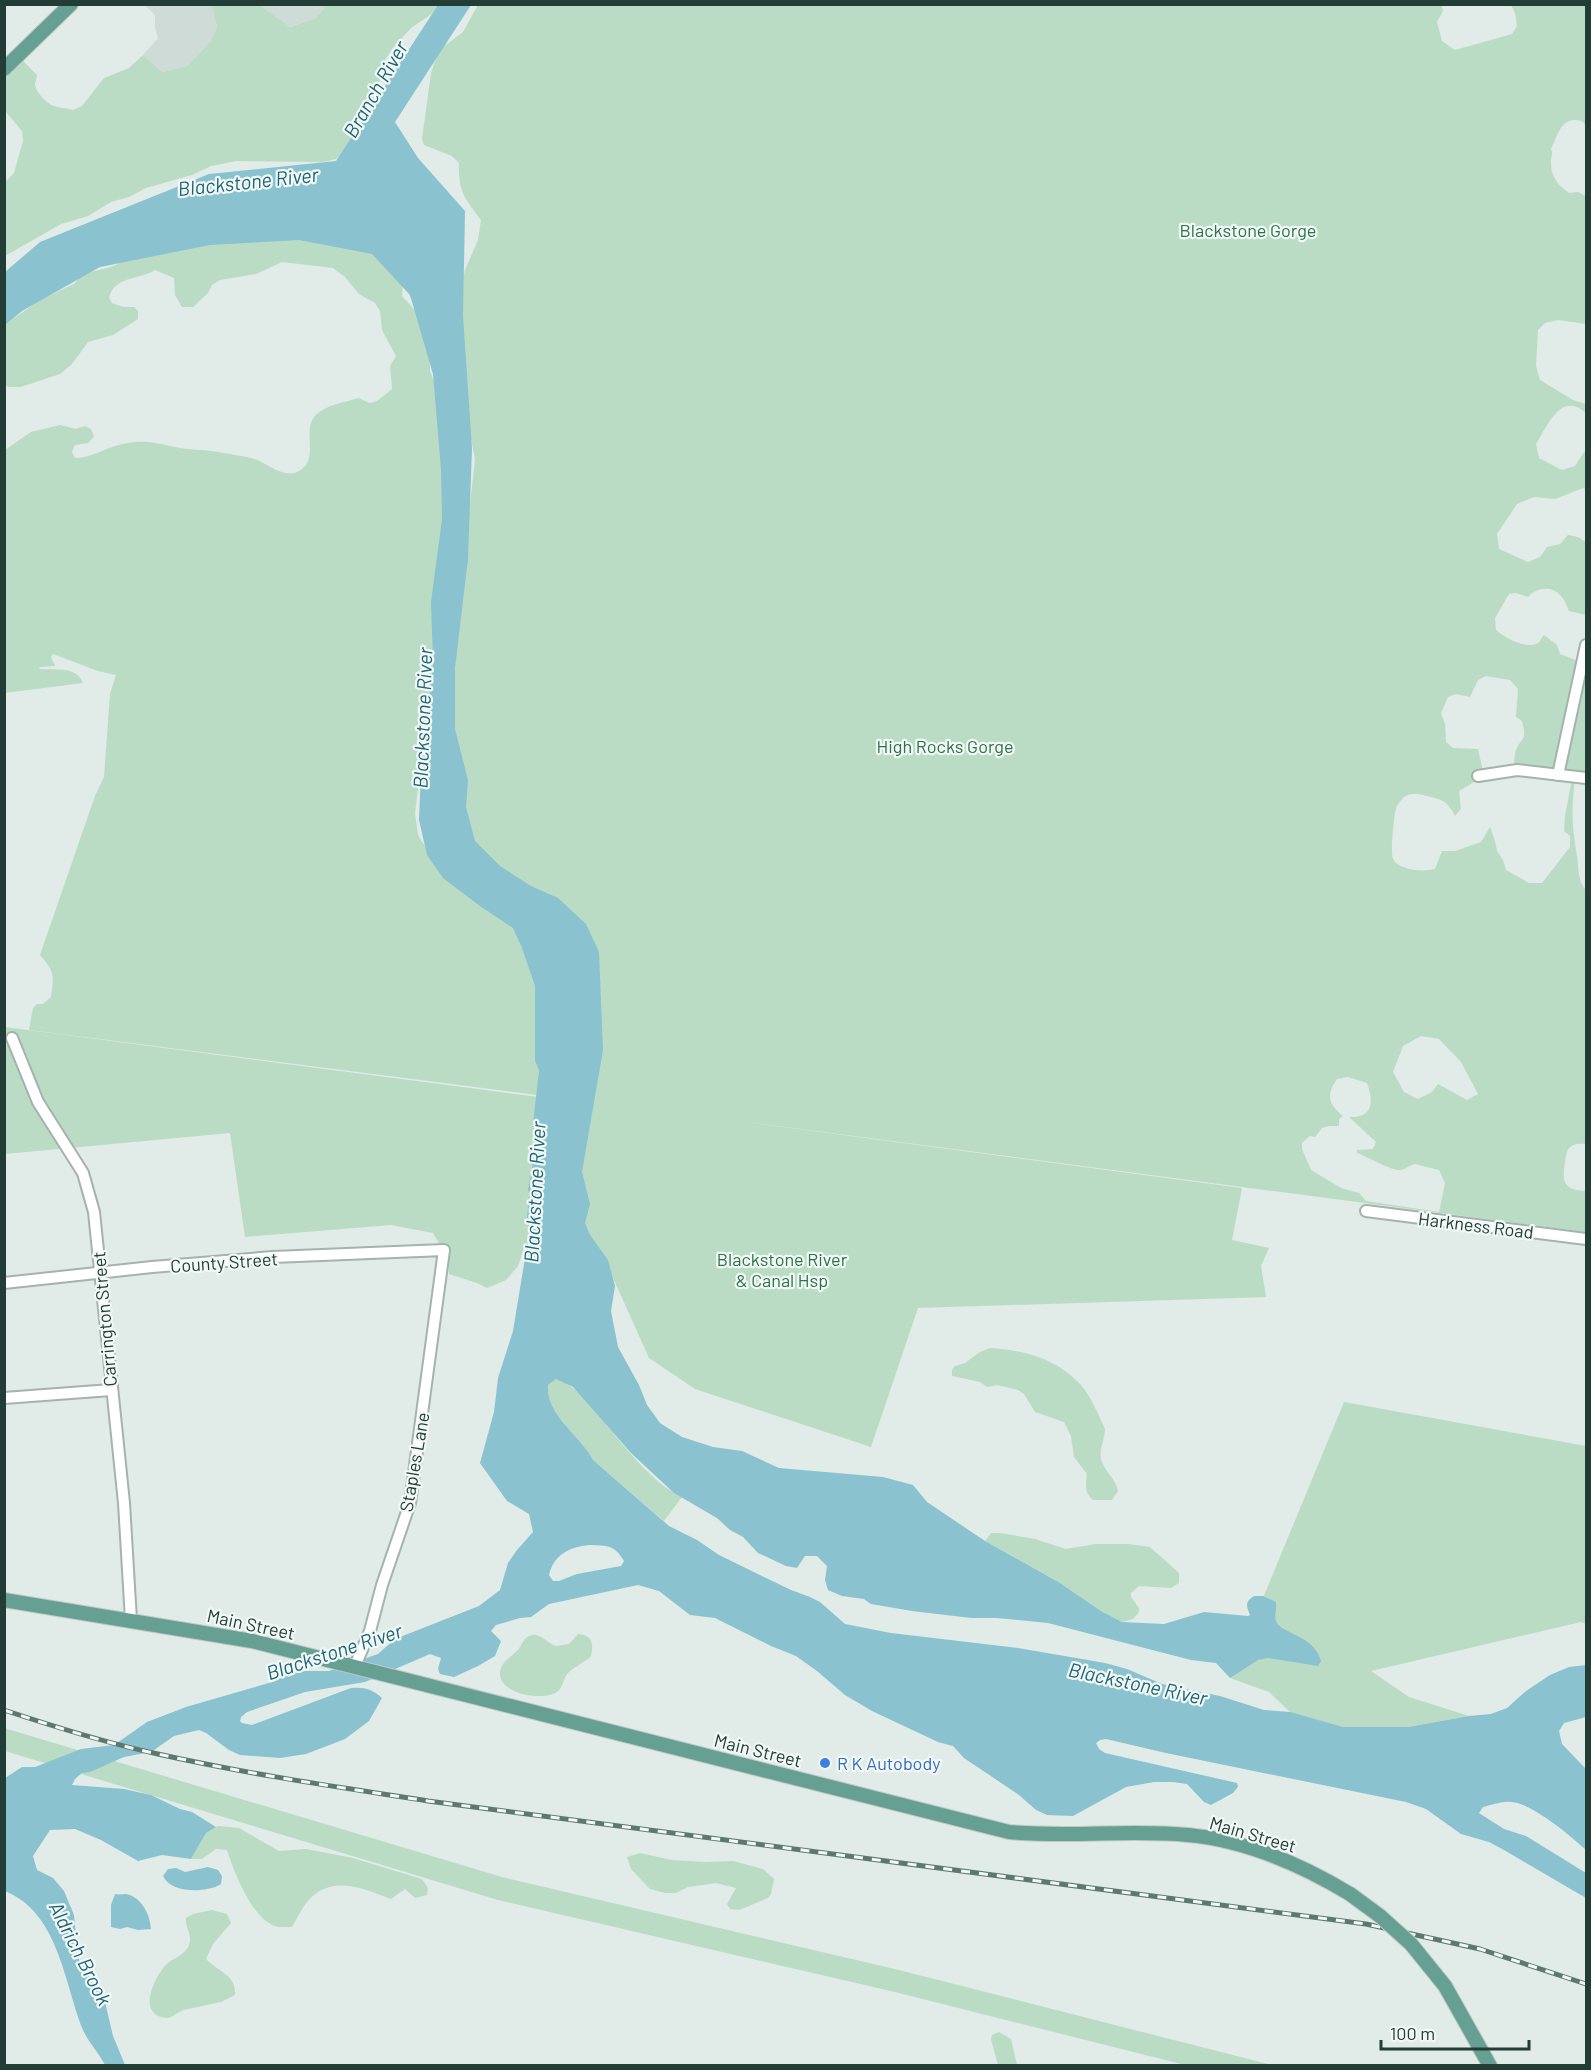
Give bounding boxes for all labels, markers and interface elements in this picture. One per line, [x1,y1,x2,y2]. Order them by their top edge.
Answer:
water label: Branch River [338,36,413,142]
water label: Blackstone River [177,162,320,200]
park label: Blackstone Gorge [1180,219,1316,241]
water label: Blackstone River [408,646,436,789]
park label: High Rocks Gorge [876,735,1014,757]
water label: Blackstone River [518,1120,550,1263]
street label: Harkness Road [1417,1207,1535,1243]
street label: County Street [170,1247,278,1277]
park label: Blackstone River & Canal Hsp [717,1248,848,1291]
street label: Carrington Street [87,1251,121,1387]
street label: Staples Lane [394,1411,434,1513]
street label: Main Street [205,1604,297,1644]
water label: Blackstone River [263,1617,406,1684]
water label: Blackstone River [1066,1657,1210,1710]
street label: Main Street [712,1729,804,1771]
place label: R K Autobody [837,1752,941,1774]
marker: R K Autobody [818,1756,832,1770]
street label: Main Street [1207,1811,1299,1857]
water label: Aldrich Brook [45,1897,118,2009]
scale bar [1381,2013,1530,2051]
text: 100 m [1390,2022,1435,2044]

